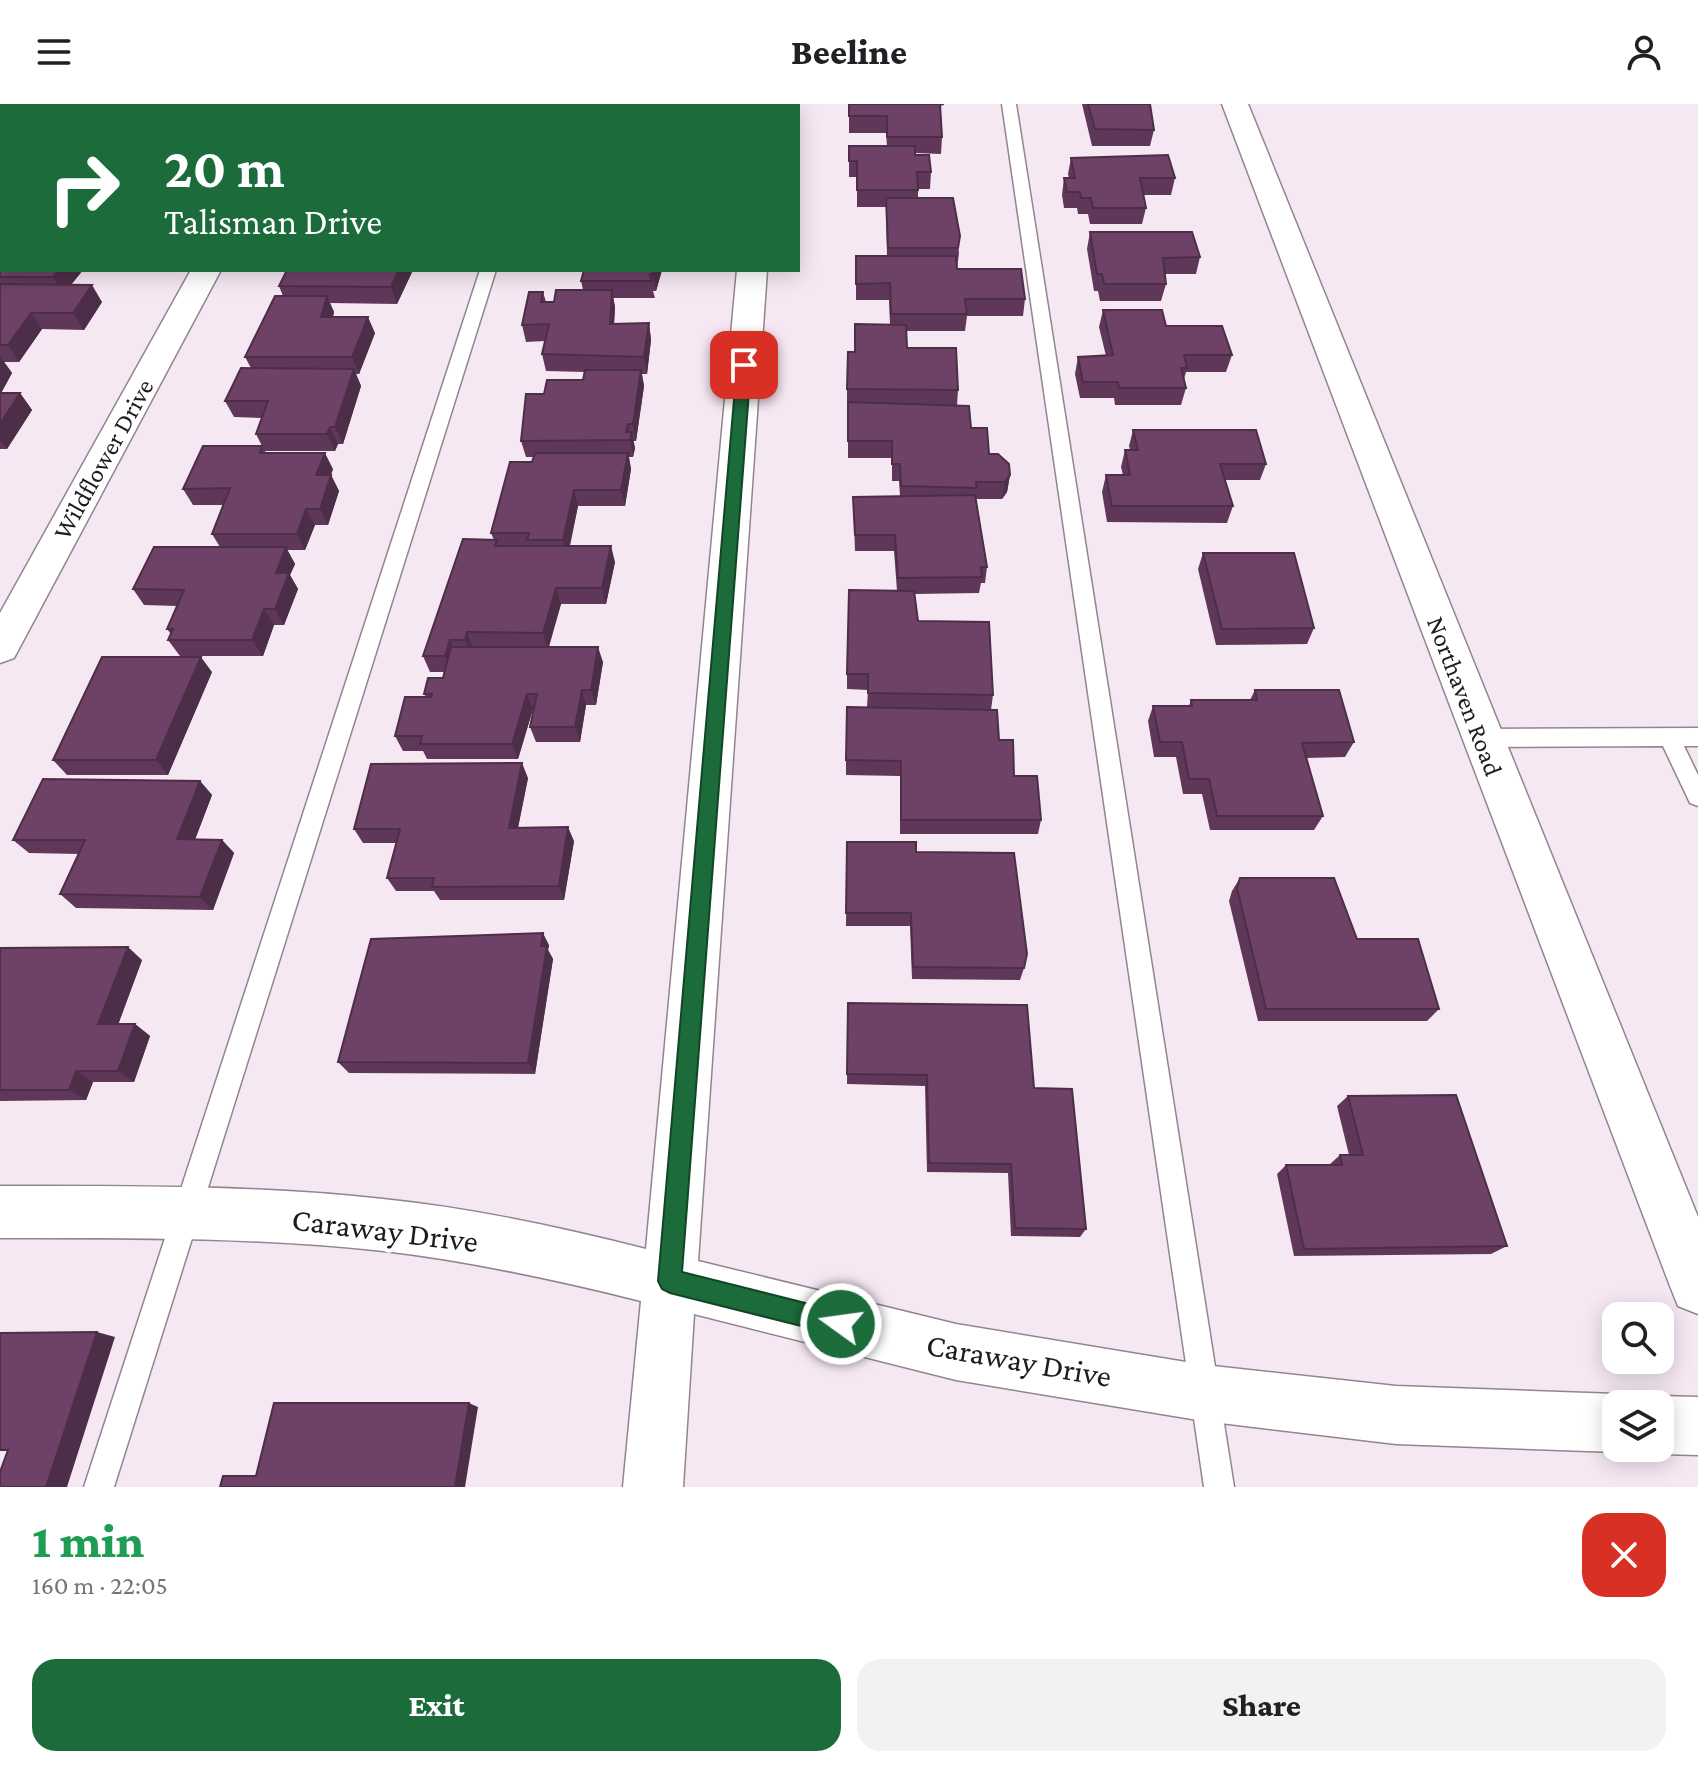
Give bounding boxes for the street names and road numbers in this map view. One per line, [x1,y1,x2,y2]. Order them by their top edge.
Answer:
street label: Wildflower Drive [47,374,159,544]
street label: Northaven Road [1421,612,1508,780]
street label: Caraway Drive [290,1201,480,1259]
street label: Caraway Drive [924,1326,1114,1394]

